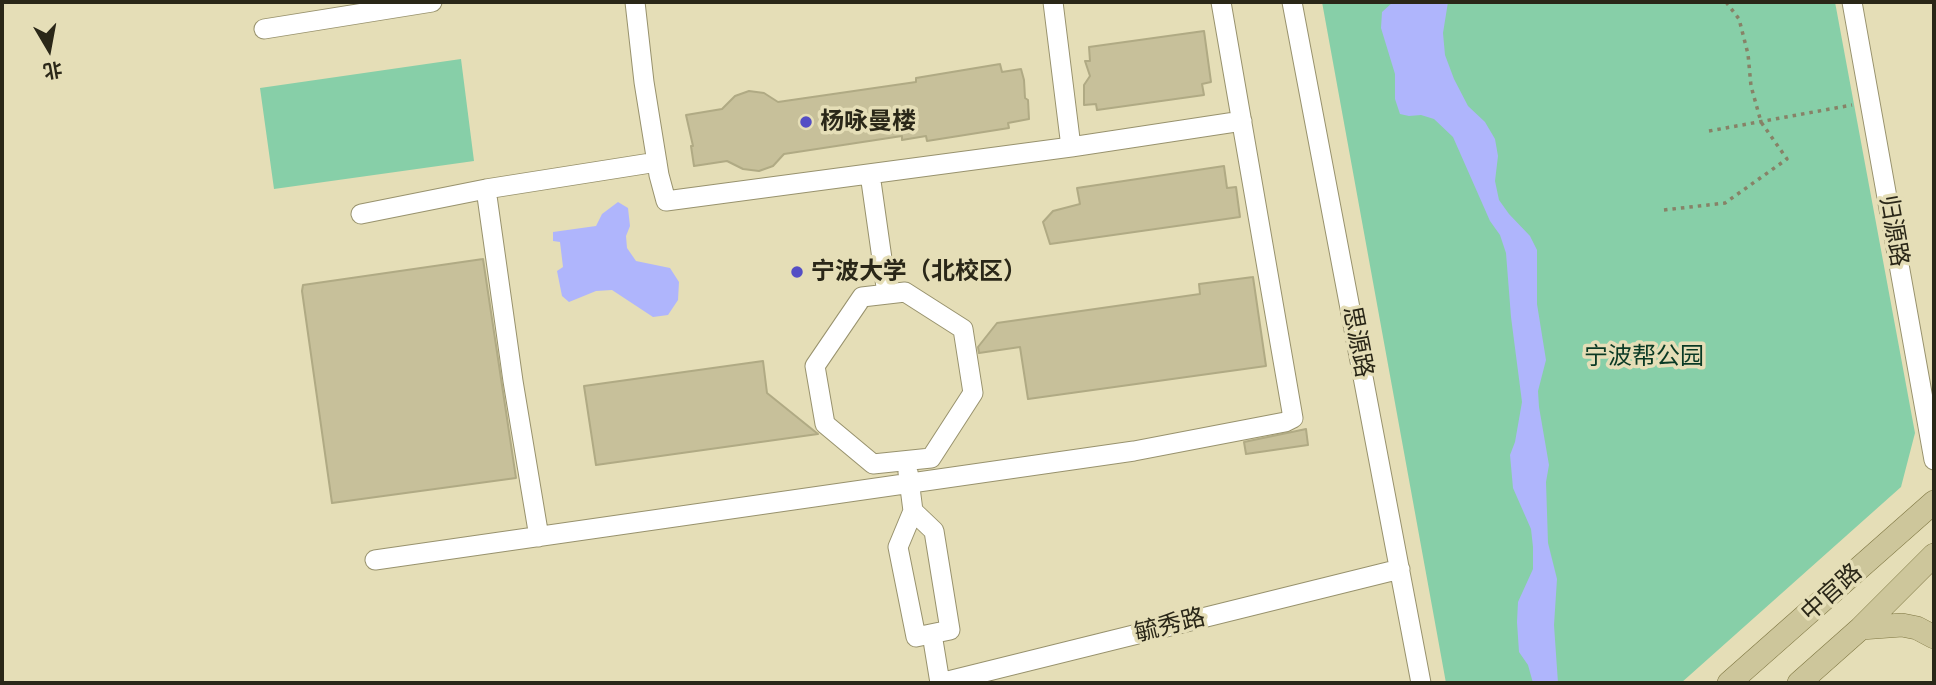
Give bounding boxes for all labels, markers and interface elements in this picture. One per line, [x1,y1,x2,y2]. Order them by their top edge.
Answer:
north arrow [14,14,84,84]
text: 北 [42,58,64,82]
place label: 杨咏曼楼 [820,108,916,136]
marker: 杨咏曼楼 [798,114,814,130]
street label: 归源路 [1873,193,1913,269]
place label: 宁波大学（北校区） [811,258,1027,286]
marker: 宁波大学（北校区） [789,264,805,280]
street label: 思源路 [1336,304,1378,380]
park label: 宁波帮公园 [1584,343,1704,371]
street label: 中官路 [1796,558,1868,628]
street label: 毓秀路 [1132,603,1208,649]

